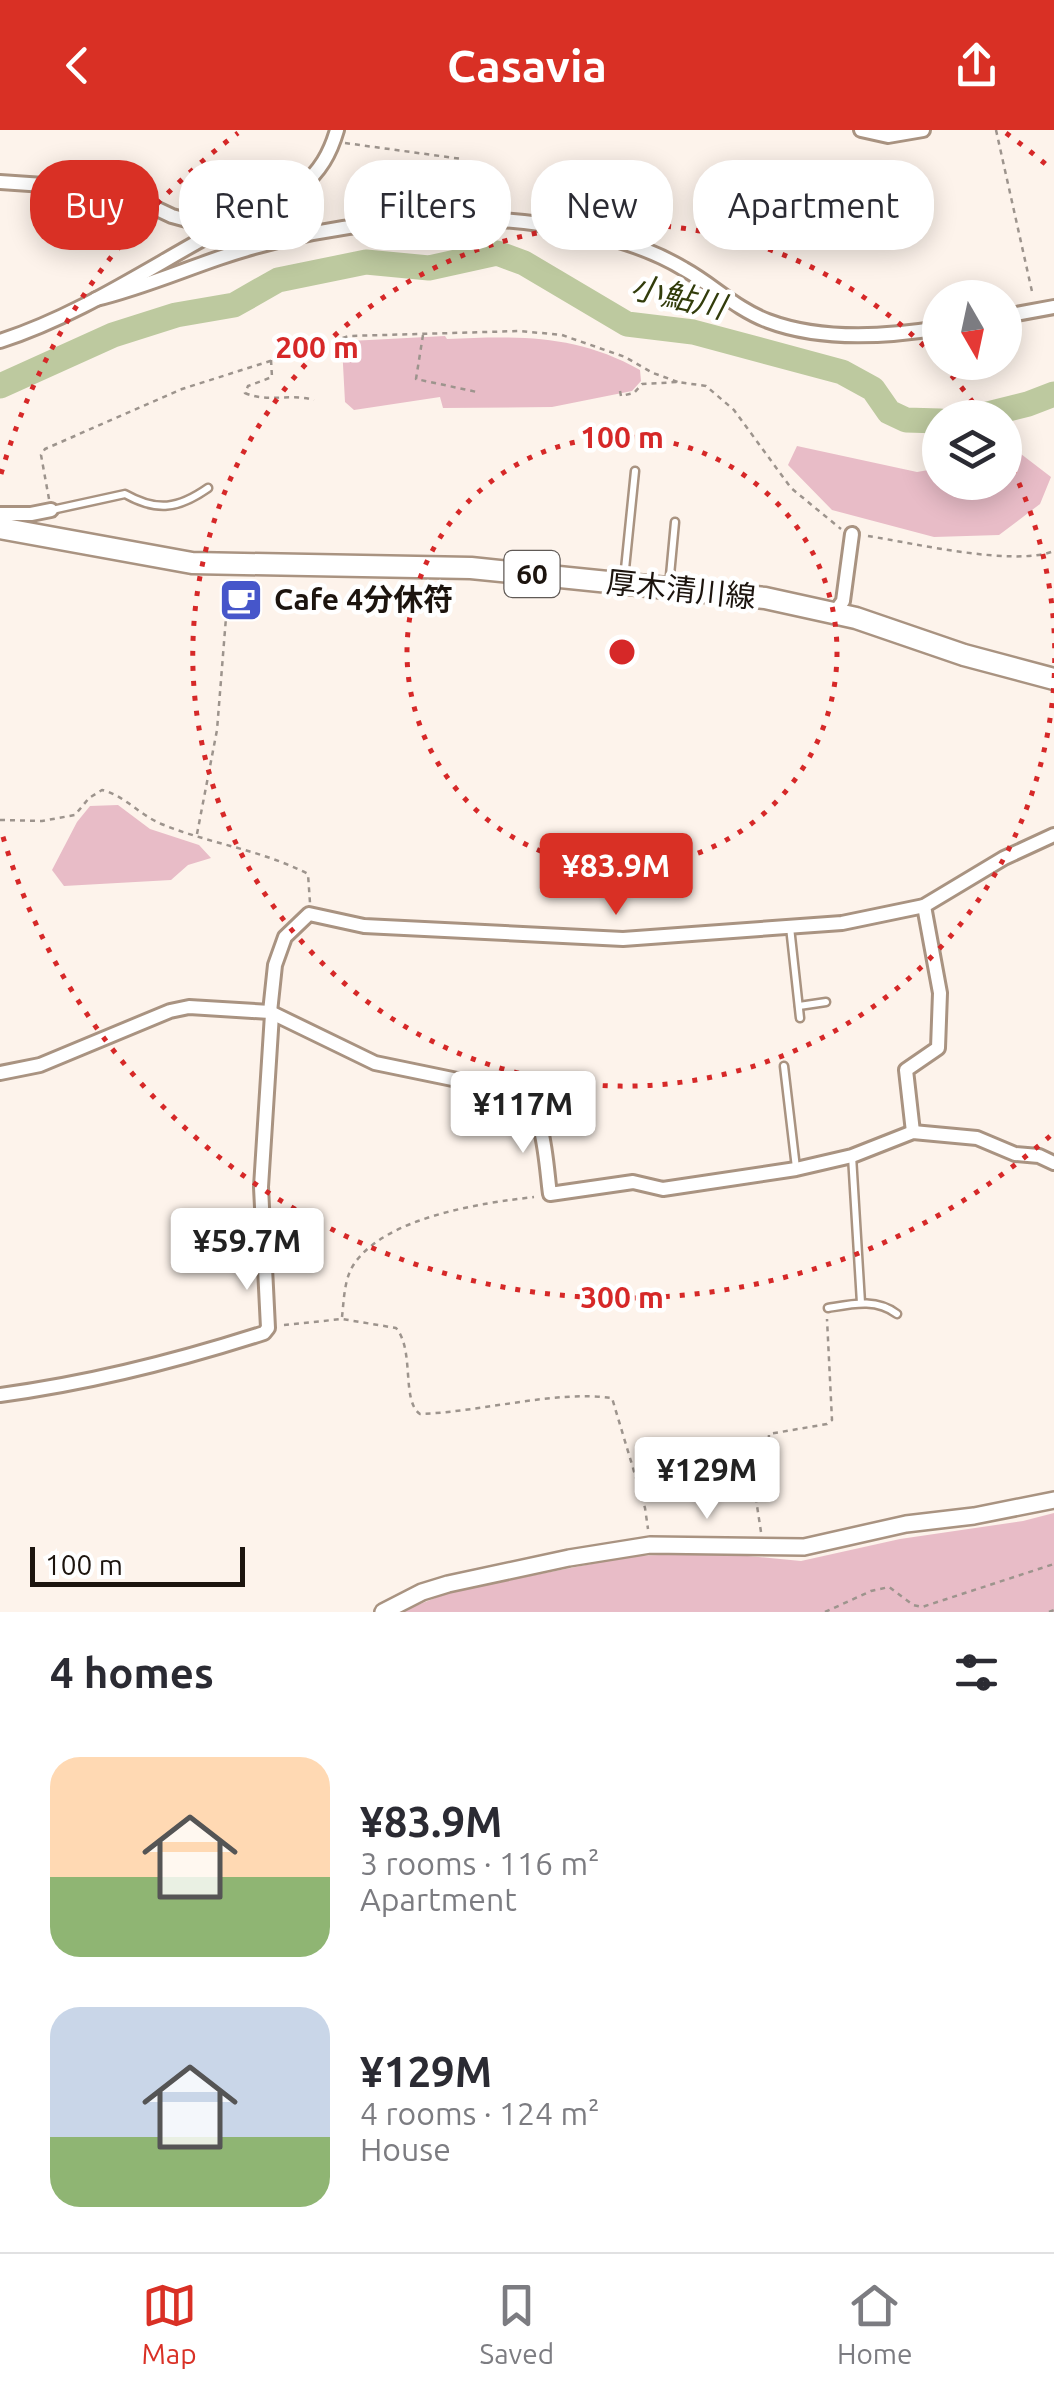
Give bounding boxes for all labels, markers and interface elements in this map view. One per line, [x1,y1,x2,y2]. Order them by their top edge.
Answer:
icon: back [50,38,105,93]
icon: share [949,38,1004,93]
text: Casavia [447,40,607,91]
chip: Buy [30,160,159,250]
chip: Rent [179,160,324,250]
chip: Filters [344,160,511,250]
chip: New [531,160,673,250]
chip: Apartment [693,160,934,250]
water label: 小鮎川 [627,268,732,325]
north arrow [922,280,1022,380]
map controls [922,280,1022,500]
text: 200 m [275,330,359,364]
button: layers [922,400,1022,500]
text: 100 m [580,420,664,454]
road number: 60 [504,551,560,597]
street label: 厚木清川線 [605,564,757,614]
cafe icon: Cafe 4分休符 [218,577,264,623]
place label: Cafe 4分休符 [274,582,453,616]
centre of rings [604,634,640,670]
pin: ¥83.9M [535,833,697,918]
text: ¥83.9M [562,847,670,883]
pin: ¥117M [453,1071,593,1156]
text: ¥117M [473,1085,573,1121]
pin: ¥59.7M [166,1208,328,1293]
text: ¥59.7M [193,1222,301,1258]
text: 300 m [580,1280,664,1314]
pin: ¥129M [637,1437,777,1522]
text: ¥129M [657,1451,757,1487]
scale bar [30,1542,245,1586]
text: 100 m [45,1549,123,1580]
icon: filters [949,1645,1004,1700]
text: 4 homes [50,1649,214,1696]
icon: home [130,1797,250,1917]
text: ¥83.9M [360,1798,502,1845]
text: 3 rooms · 116 m² [360,1845,600,1881]
text: Apartment [360,1881,517,1917]
icon: home [130,2047,250,2167]
text: ¥129M [360,2048,492,2095]
text: 4 rooms · 124 m² [360,2095,600,2131]
text: House [360,2131,451,2167]
tab: Map [141,2278,197,2369]
tab: Saved [480,2278,554,2369]
tab: Home [837,2278,913,2369]

